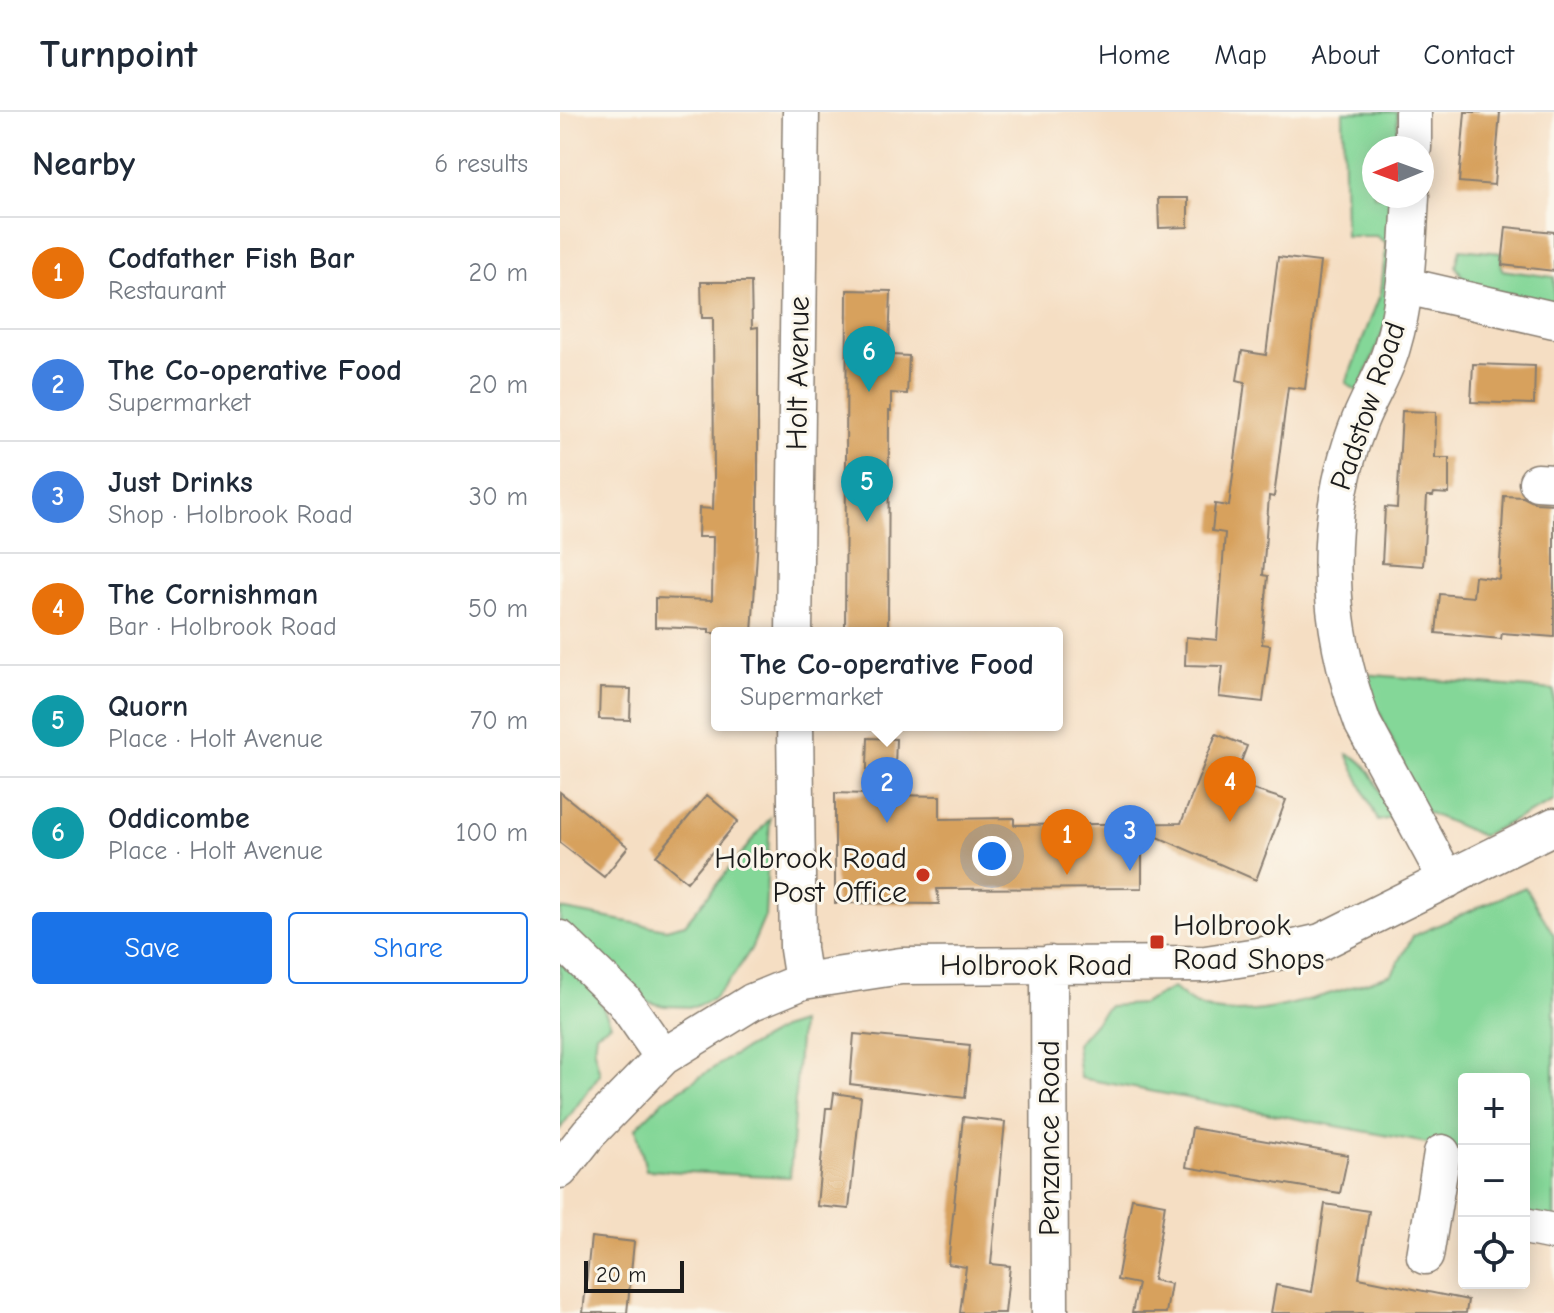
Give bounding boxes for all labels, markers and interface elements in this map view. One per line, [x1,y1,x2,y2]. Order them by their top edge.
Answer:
text: Turnpoint [40,33,197,77]
text: Home [1098,39,1170,71]
text: Map [1214,39,1267,71]
text: About [1311,39,1379,71]
text: Contact [1423,39,1514,71]
north arrow [1362,136,1434,208]
text: Nearby [32,144,135,184]
text: 6 results [434,149,528,179]
text: Codfather Fish Bar [108,241,354,276]
text: 1 [53,258,63,288]
text: 20 m [468,258,528,288]
text: Restaurant [108,276,225,306]
street label: Holt Avenue [779,296,817,450]
street label: Padstow Road [1323,317,1413,495]
pin: 6 [843,326,895,392]
text: The Co-operative Food [108,353,402,388]
text: 2 [52,370,64,400]
text: 20 m [468,370,528,400]
text: Supermarket [108,388,251,418]
pin: 5 [841,456,893,522]
text: Just Drinks [108,465,253,500]
text: 3 [52,482,64,512]
text: 30 m [469,482,528,512]
text: Shop · Holbrook Road [108,500,353,530]
text: The Cornishman [108,577,318,612]
text: 4 [52,594,64,624]
text: 50 m [468,594,528,624]
text: Bar · Holbrook Road [108,612,337,642]
popup [711,627,1063,731]
text: The Co-operative Food [740,647,1034,682]
text: Supermarket [740,682,883,712]
text: Quorn [108,689,188,724]
text: 5 [51,706,65,736]
text: 70 m [470,706,528,736]
text: Place · Holt Avenue [108,724,323,754]
pin: 4 [1204,756,1256,822]
pin: 2 [861,757,913,823]
text: Oddicombe [108,801,250,836]
pin: 3 [1104,805,1156,871]
pin: 1 [1041,809,1093,875]
text: 6 [51,818,65,848]
text: 100 m [456,818,528,848]
text: Place · Holt Avenue [108,836,323,866]
your location [972,836,1012,876]
place label: Holbrook Road Post Office [714,841,907,910]
marker: Holbrook Road Post Office [914,866,932,884]
place label: Holbrook Road Shops [1173,908,1325,977]
button: Save [32,912,272,984]
button: Share [288,912,528,984]
marker: Holbrook Road Shops [1148,933,1166,951]
street label: Holbrook Road [940,948,1132,983]
street label: Penzance Road [1032,1040,1067,1236]
map controls [1458,1073,1530,1289]
button: + [1458,1073,1530,1145]
button: − [1458,1145,1530,1217]
button: locate [1458,1217,1530,1289]
scale bar [584,1257,684,1293]
text: 20 m [596,1262,646,1288]

